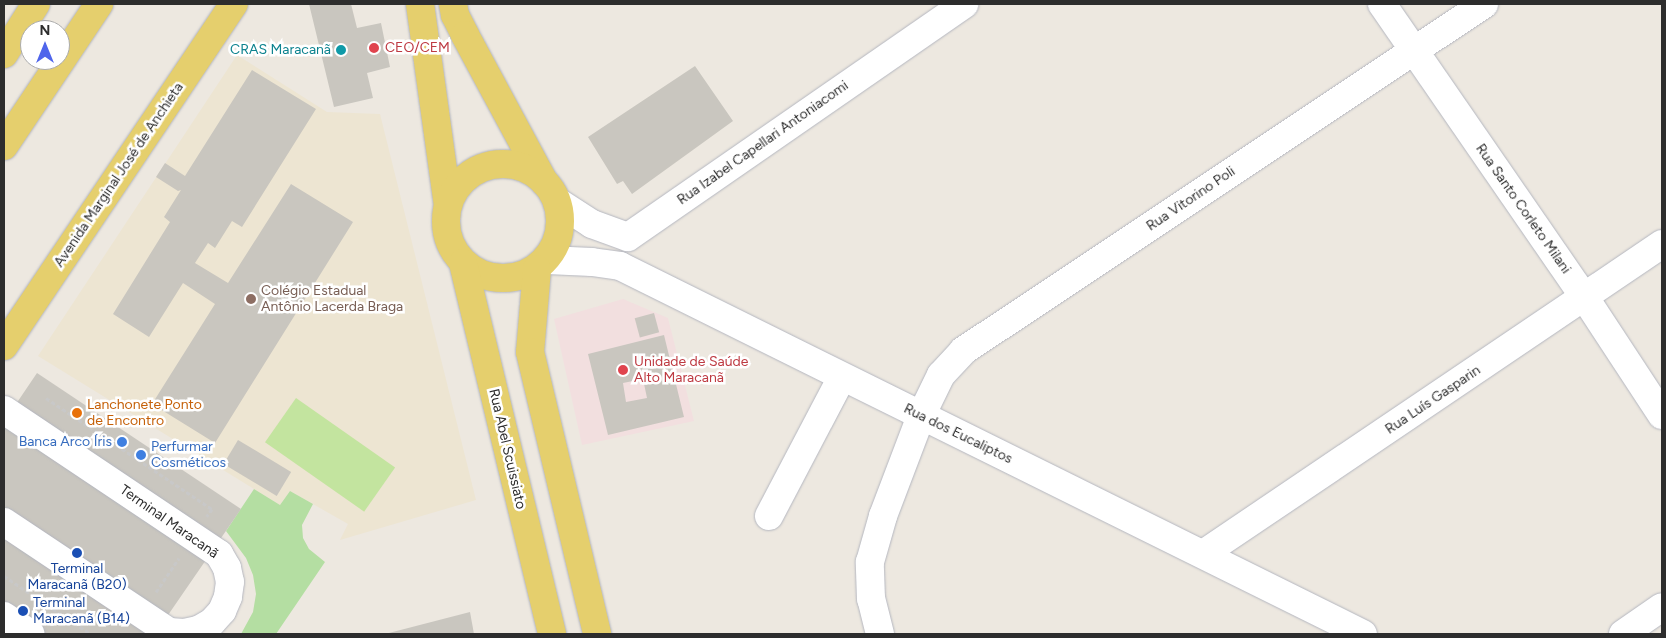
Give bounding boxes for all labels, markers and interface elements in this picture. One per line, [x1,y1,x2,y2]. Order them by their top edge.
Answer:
north arrow [20,20,70,70]
text: N [40,22,50,39]
place label: CEO/CEM [385,40,450,56]
marker: CEO/CEM [367,41,381,55]
place label: CRAS Maracanã [230,42,331,58]
marker: CRAS Maracanã [335,44,347,56]
street label: Rua Izabel Capellari Antoniacomi [674,77,852,209]
street label: Avenida Marginal José de Anchieta [51,80,187,270]
street label: Rua Santo Corleto Milani [1472,141,1574,277]
street label: Rua Vitorino Poli [1143,163,1239,235]
place label: Colégio Estadual Antônio Lacerda Braga [261,283,403,316]
marker: Colégio Estadual Antônio Lacerda Braga [245,293,257,305]
place label: Unidade de Saúde Alto Maracanã [634,354,748,387]
street label: Rua Luís Gasparin [1382,362,1484,438]
marker: Unidade de Saúde Alto Maracanã [616,363,630,377]
street label: Rua Abel Scuissiato [485,387,529,511]
place label: Lanchonete Ponto de Encontro [87,397,202,430]
street label: Rua dos Eucaliptos [901,400,1015,468]
marker: Lanchonete Ponto de Encontro [71,407,83,419]
place label: Banca Arco Íris [19,434,112,450]
marker: Banca Arco Íris [116,436,128,448]
place label: Perfurmar Cosméticos [151,439,226,472]
marker: Perfurmar Cosméticos [135,449,147,461]
street label: Terminal Maracanã [117,482,221,562]
marker: Terminal Maracanã (B20) [71,547,83,559]
place label: Terminal Maracanã (B20) [27,561,127,594]
place label: Terminal Maracanã (B14) [33,595,130,628]
marker: Terminal Maracanã (B14) [17,605,29,617]

